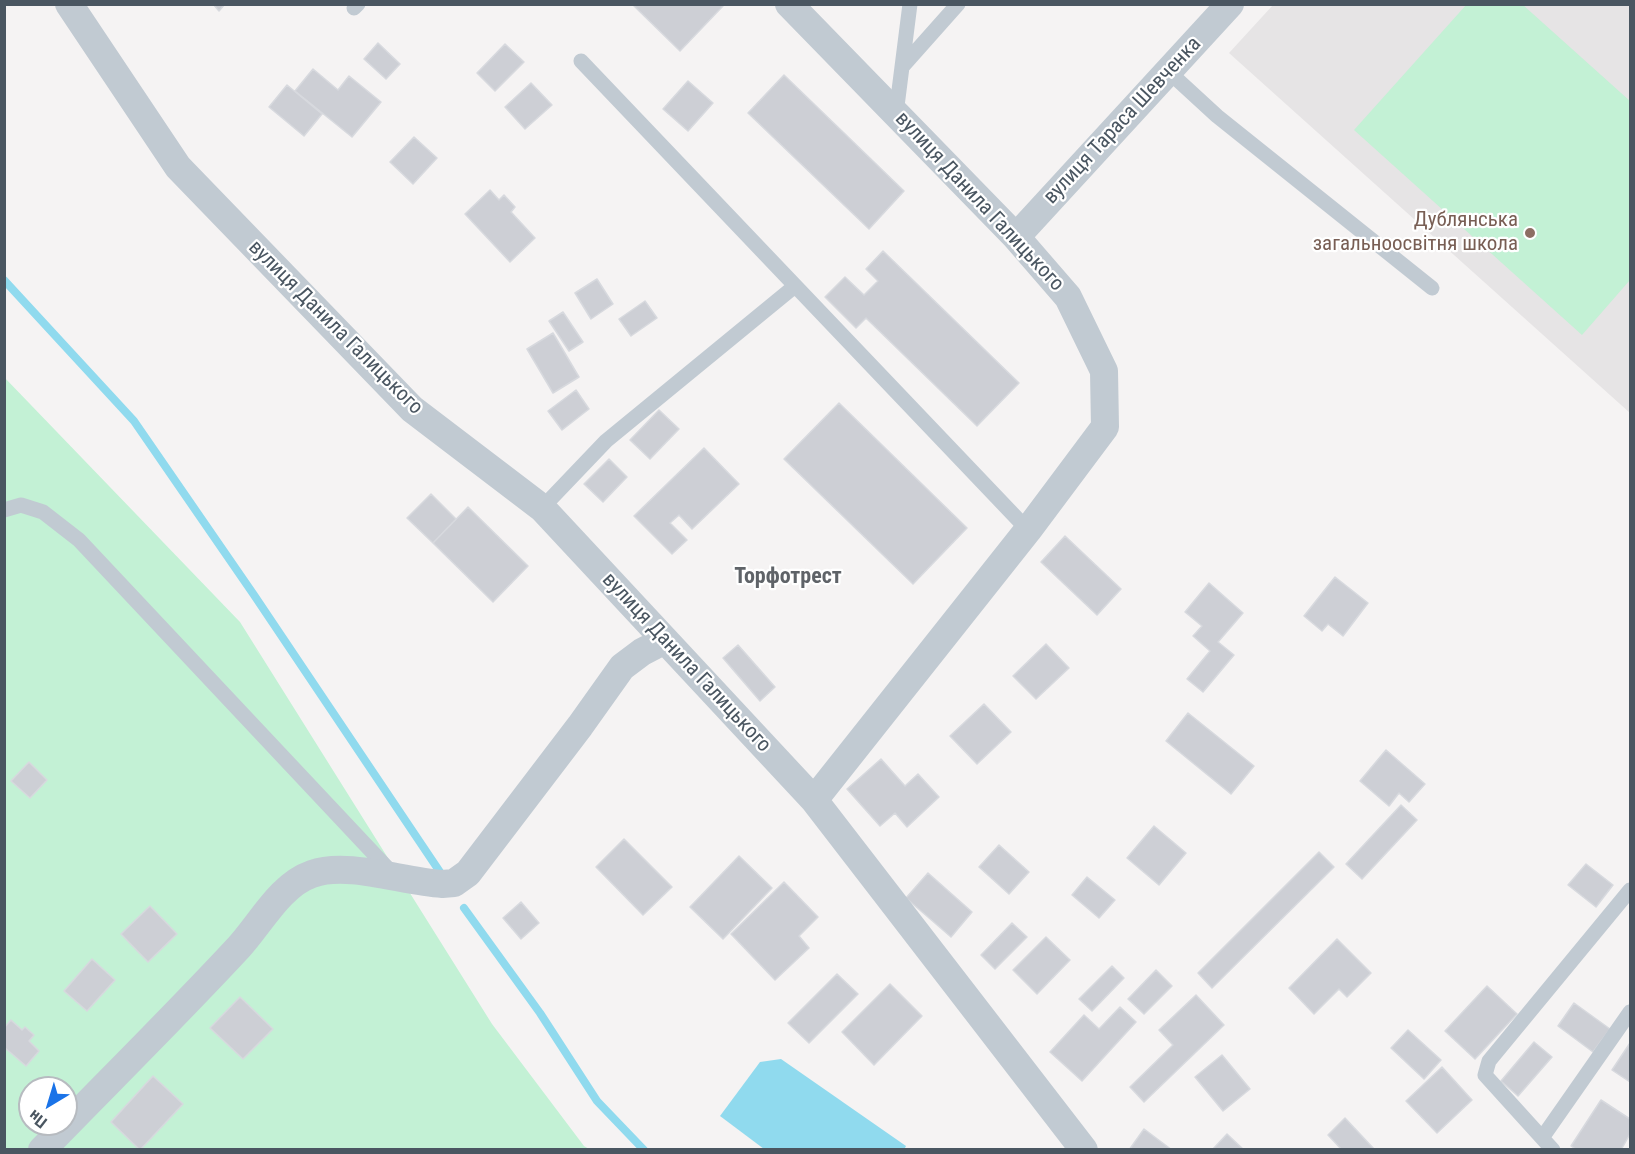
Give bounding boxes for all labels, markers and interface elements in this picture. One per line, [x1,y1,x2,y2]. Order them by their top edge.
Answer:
street label: вулиця Тараса Шевченка [1039,32,1207,210]
street label: вулиця Данила Галицького [889,107,1069,297]
place label: Дублянська загальноосвітня школа [1313,208,1518,258]
marker: Дублянська загальноосвітня школа [1523,226,1537,240]
street label: вулиця Данила Галицького [243,236,427,420]
district label: Торфотрест [734,564,842,590]
street label: вулиця Данила Галицького [596,568,776,758]
north arrow [18,1076,78,1136]
text: Пн [25,1106,51,1132]

